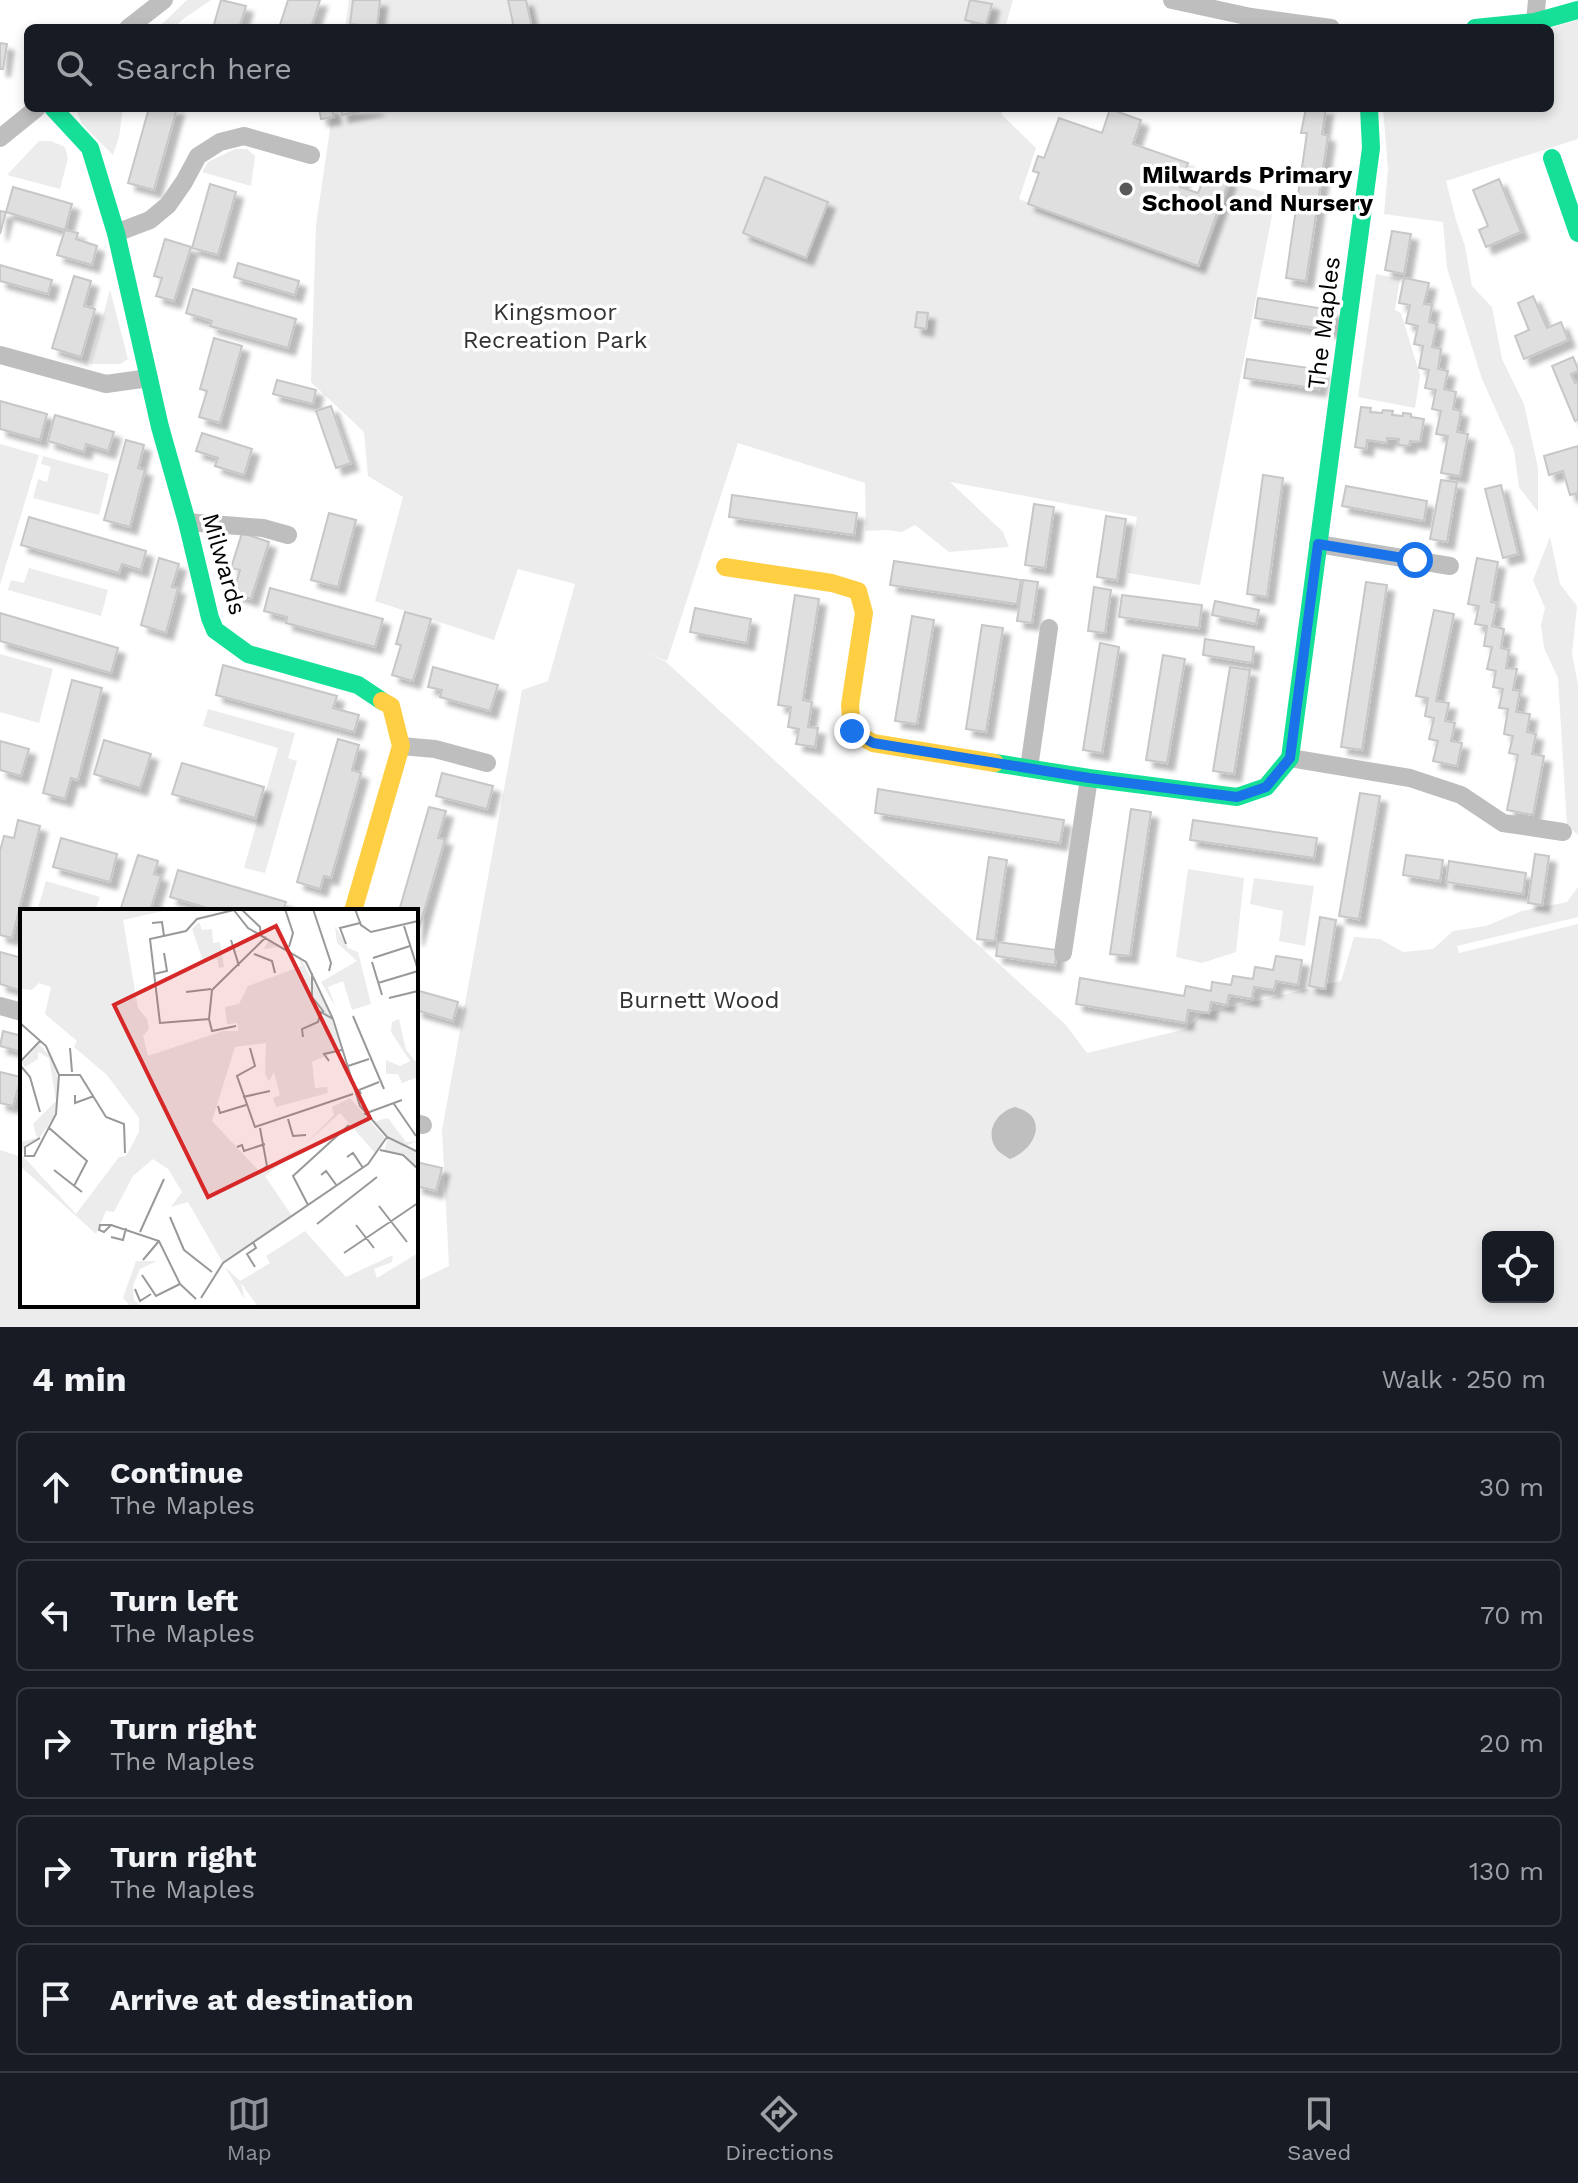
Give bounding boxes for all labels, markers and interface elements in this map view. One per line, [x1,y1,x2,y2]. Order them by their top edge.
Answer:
search box [24,24,1554,112]
icon: search [52,46,96,90]
text: Search here [116,51,292,86]
place label: Milwards Primary School and Nursery [1142,161,1373,217]
marker: Milwards Primary School and Nursery [1117,180,1135,198]
street label: The Maples [1302,255,1346,391]
park label: Kingsmoor Recreation Park [463,298,648,354]
street label: Milwards [196,510,252,618]
route start [1397,542,1433,578]
route end [834,713,870,749]
inset map [20,909,418,1307]
park label: Burnett Wood [619,986,779,1014]
map controls [1482,1231,1554,1303]
button: locate [1482,1231,1554,1303]
text: 4 min [32,1359,127,1399]
text: Walk · 250 m [1381,1364,1546,1394]
text: Continue [110,1455,243,1490]
icon: ahead [34,1465,78,1509]
text: 30 m [1479,1472,1544,1502]
text: The Maples [110,1490,255,1520]
text: Turn left [110,1583,238,1618]
icon: left [34,1593,78,1637]
text: 70 m [1480,1600,1544,1630]
text: The Maples [110,1618,255,1648]
text: Turn right [110,1711,256,1746]
icon: right [34,1721,78,1765]
text: 20 m [1479,1728,1544,1758]
text: The Maples [110,1746,255,1776]
text: Turn right [110,1839,256,1874]
icon: right [34,1849,78,1893]
text: 130 m [1469,1856,1544,1886]
text: The Maples [110,1874,255,1904]
icon: arrive [34,1977,78,2021]
text: Arrive at destination [110,1982,414,2017]
tab: Map [227,2092,272,2165]
tab: Directions [725,2092,834,2165]
tab: Saved [1287,2092,1351,2165]

